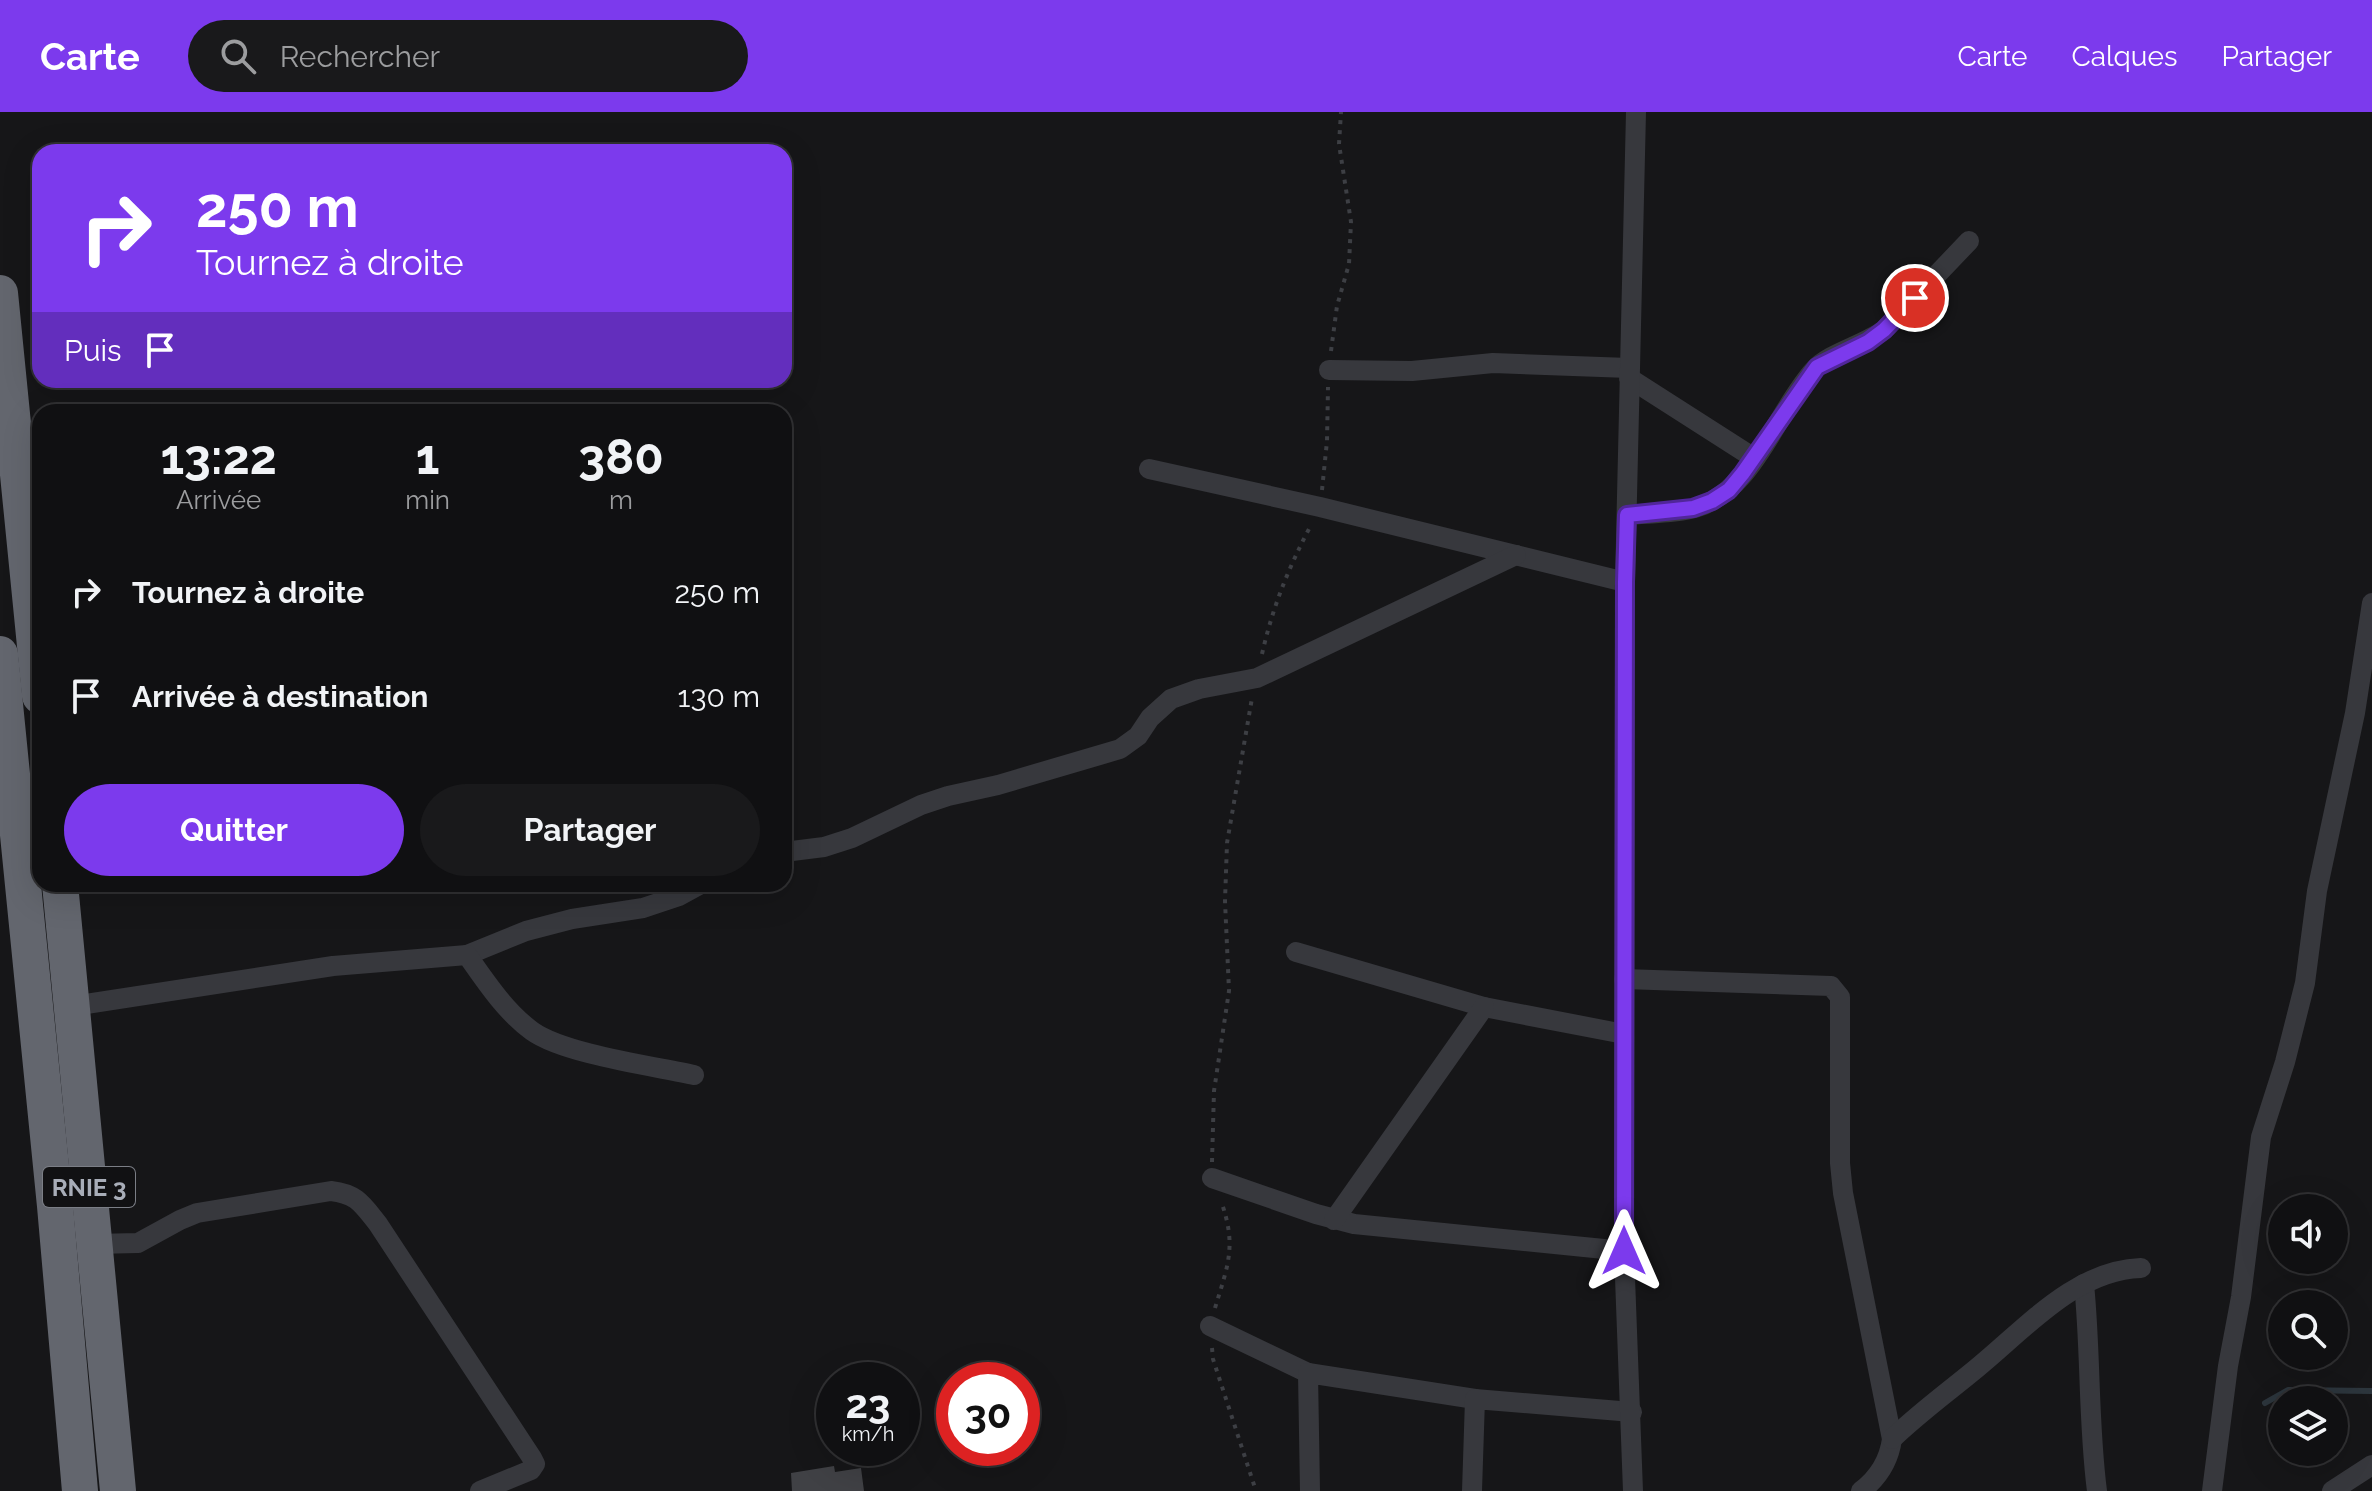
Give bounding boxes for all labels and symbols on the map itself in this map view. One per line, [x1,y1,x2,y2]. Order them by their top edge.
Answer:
pin [1881,264,1949,332]
road number: RNIE 3 [43,1167,135,1207]
position arrow [1582,1209,1666,1293]
speed limit sign: 30 [936,1362,1040,1466]

